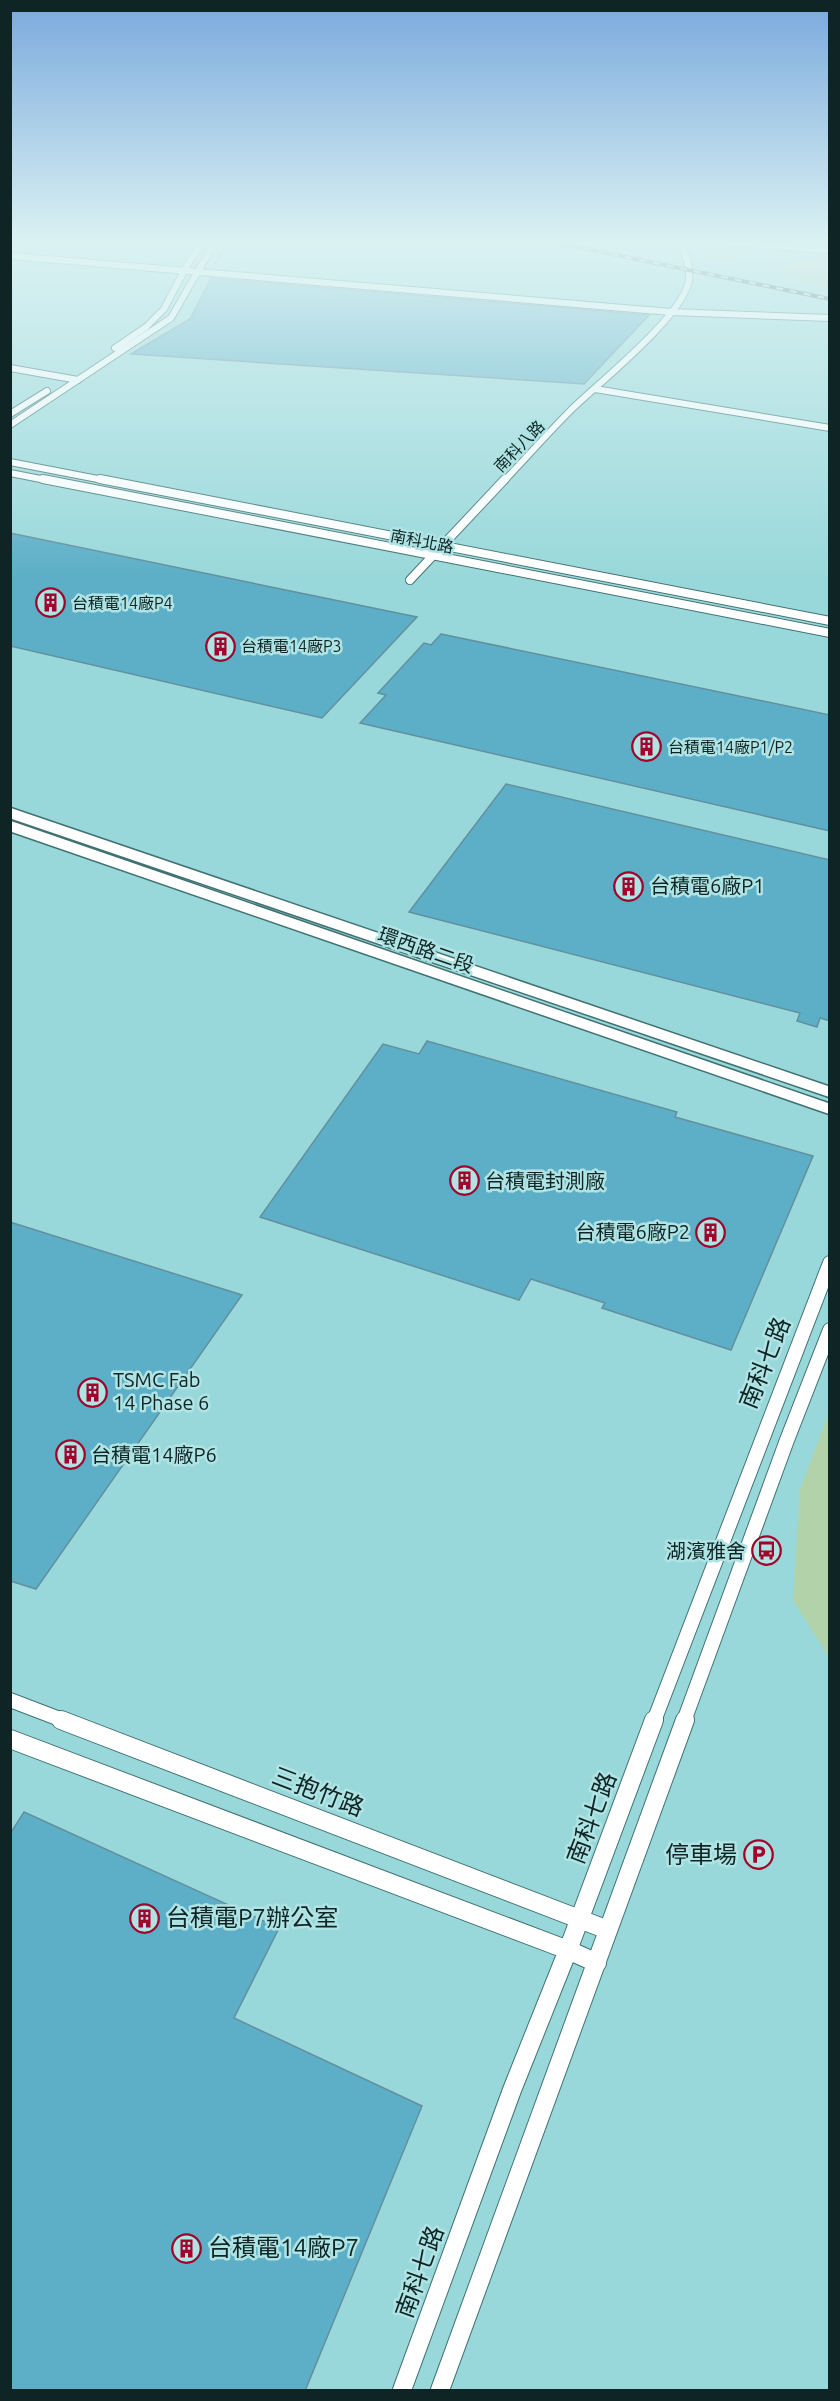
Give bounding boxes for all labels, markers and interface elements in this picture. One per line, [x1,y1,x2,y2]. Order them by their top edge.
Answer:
street label: 南科八路 [490,417,548,475]
street label: 南科北路 [389,526,455,556]
building icon: 台積電14廠P4 [35,587,67,619]
place label: 台積電14廠P4 [72,594,173,612]
building icon: 台積電14廠P3 [204,630,236,662]
place label: 台積電14廠P3 [241,637,342,655]
building icon: 台積電14廠P1/P2 [631,731,663,763]
place label: 台積電14廠P1/P2 [668,738,793,756]
building icon: 台積電6廠P1 [613,870,645,902]
place label: 台積電6廠P1 [650,874,765,897]
street label: 環西路二段 [375,922,477,977]
building icon: 台積電封測廠 [448,1165,480,1197]
place label: 台積電封測廠 [485,1169,605,1192]
building icon: 台積電6廠P2 [695,1216,727,1248]
place label: 台積電6廠P2 [575,1220,690,1243]
street label: 南科七路 [734,1313,795,1412]
place label: TSMC Fab 14 Phase 6 [113,1368,209,1414]
building icon: TSMC Fab 14 Phase 6 [76,1376,108,1408]
building icon: 台積電14廠P6 [54,1439,86,1471]
place label: 台積電14廠P6 [91,1443,217,1466]
bus stop icon: 湖濱雅舍 [751,1535,783,1567]
place label: 湖濱雅舍 [666,1539,746,1562]
street label: 三抱竹路 [269,1762,368,1821]
street label: 南科七路 [562,1768,621,1867]
parking icon: 停車場 [742,1839,774,1871]
place label: 停車場 [665,1841,737,1868]
building icon: 台積電P7辦公室 [129,1902,161,1934]
place label: 台積電P7辦公室 [166,1904,338,1931]
street label: 南科七路 [390,2222,449,2322]
building icon: 台積電14廠P7 [171,2232,203,2264]
place label: 台積電14廠P7 [208,2234,359,2261]

